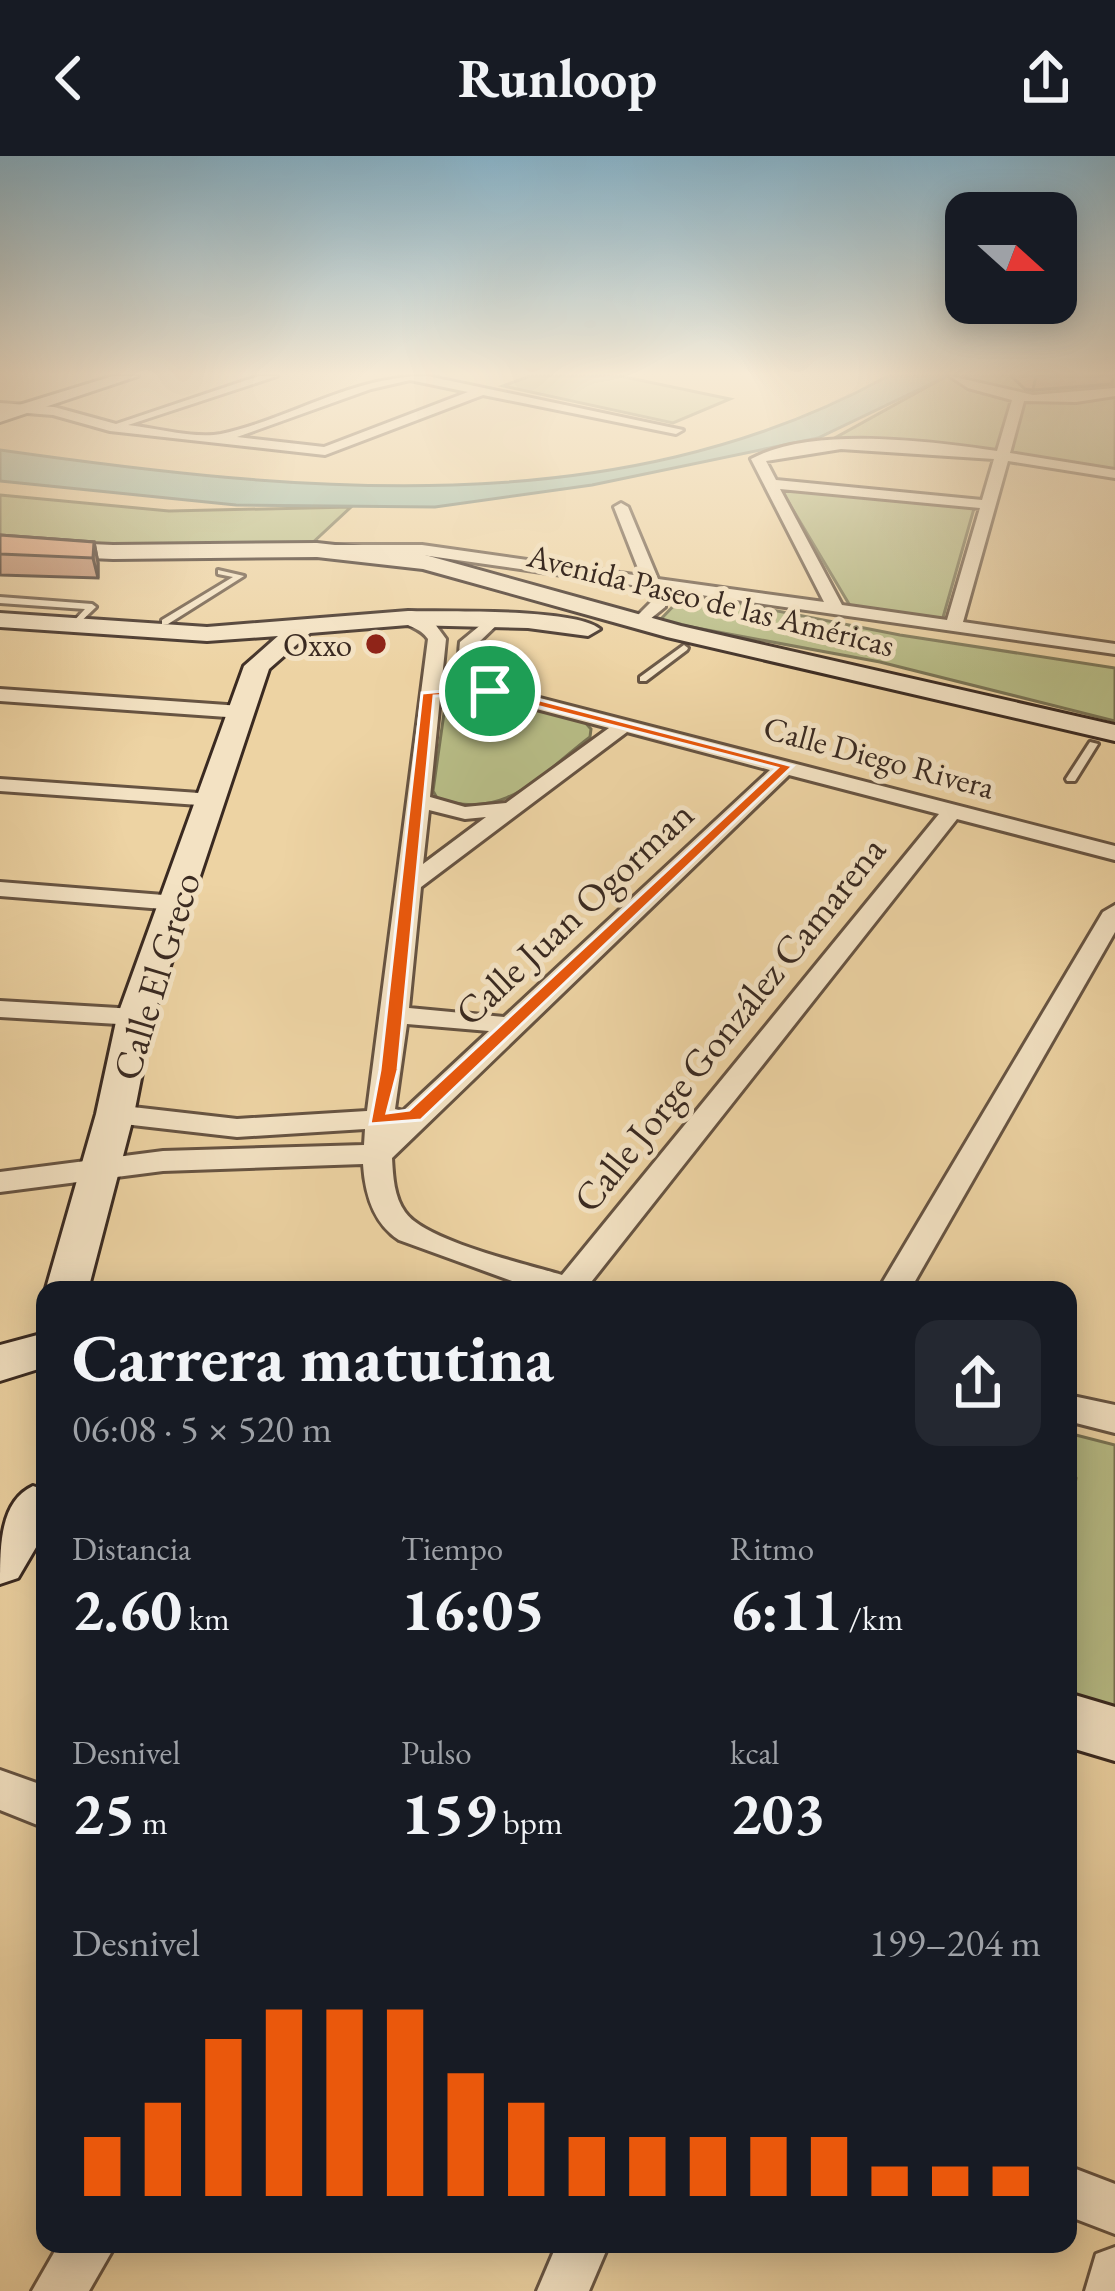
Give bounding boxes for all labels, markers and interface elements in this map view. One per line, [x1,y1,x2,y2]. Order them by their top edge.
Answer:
text: Runloop [458,43,657,113]
icon: back [36,45,102,111]
icon: share [1013,45,1079,111]
north arrow [945,192,1077,324]
map controls [945,192,1077,324]
street label: Avenida Paseo de las Américas [522,533,899,666]
place label: Oxxo [283,623,352,666]
marker: Oxxo [363,631,389,657]
pin [439,640,541,742]
icon: arrive [457,658,523,724]
street label: Calle Diego Rivera [759,706,1000,809]
street label: Calle Juan Ogorman [444,789,704,1037]
street label: Calle Jorge González Camarena [561,825,897,1223]
street label: Calle El Greco [100,866,212,1086]
text: Carrera matutina [72,1315,554,1401]
button: share [915,1320,1041,1446]
text: 06:08 · 5 × 520 m [72,1403,332,1454]
text: Distancia [72,1527,191,1570]
text: Tiempo [401,1527,503,1570]
text: Ritmo [730,1527,814,1570]
text: 2.60 [72,1570,182,1648]
text: 16:05 [401,1570,545,1648]
text: 6:11 [730,1570,842,1648]
text: km [182,1597,230,1640]
text: /km [842,1597,903,1640]
text: Desnivel [72,1731,180,1774]
text: Pulso [401,1731,472,1774]
text: kcal [730,1731,780,1774]
text: 25 [72,1774,135,1852]
text: 159 [401,1774,496,1852]
text: 203 [730,1774,825,1852]
text: m [135,1801,168,1844]
text: bpm [496,1801,563,1844]
text: Desnivel [72,1917,200,1968]
text: 199–204 m [869,1917,1041,1968]

